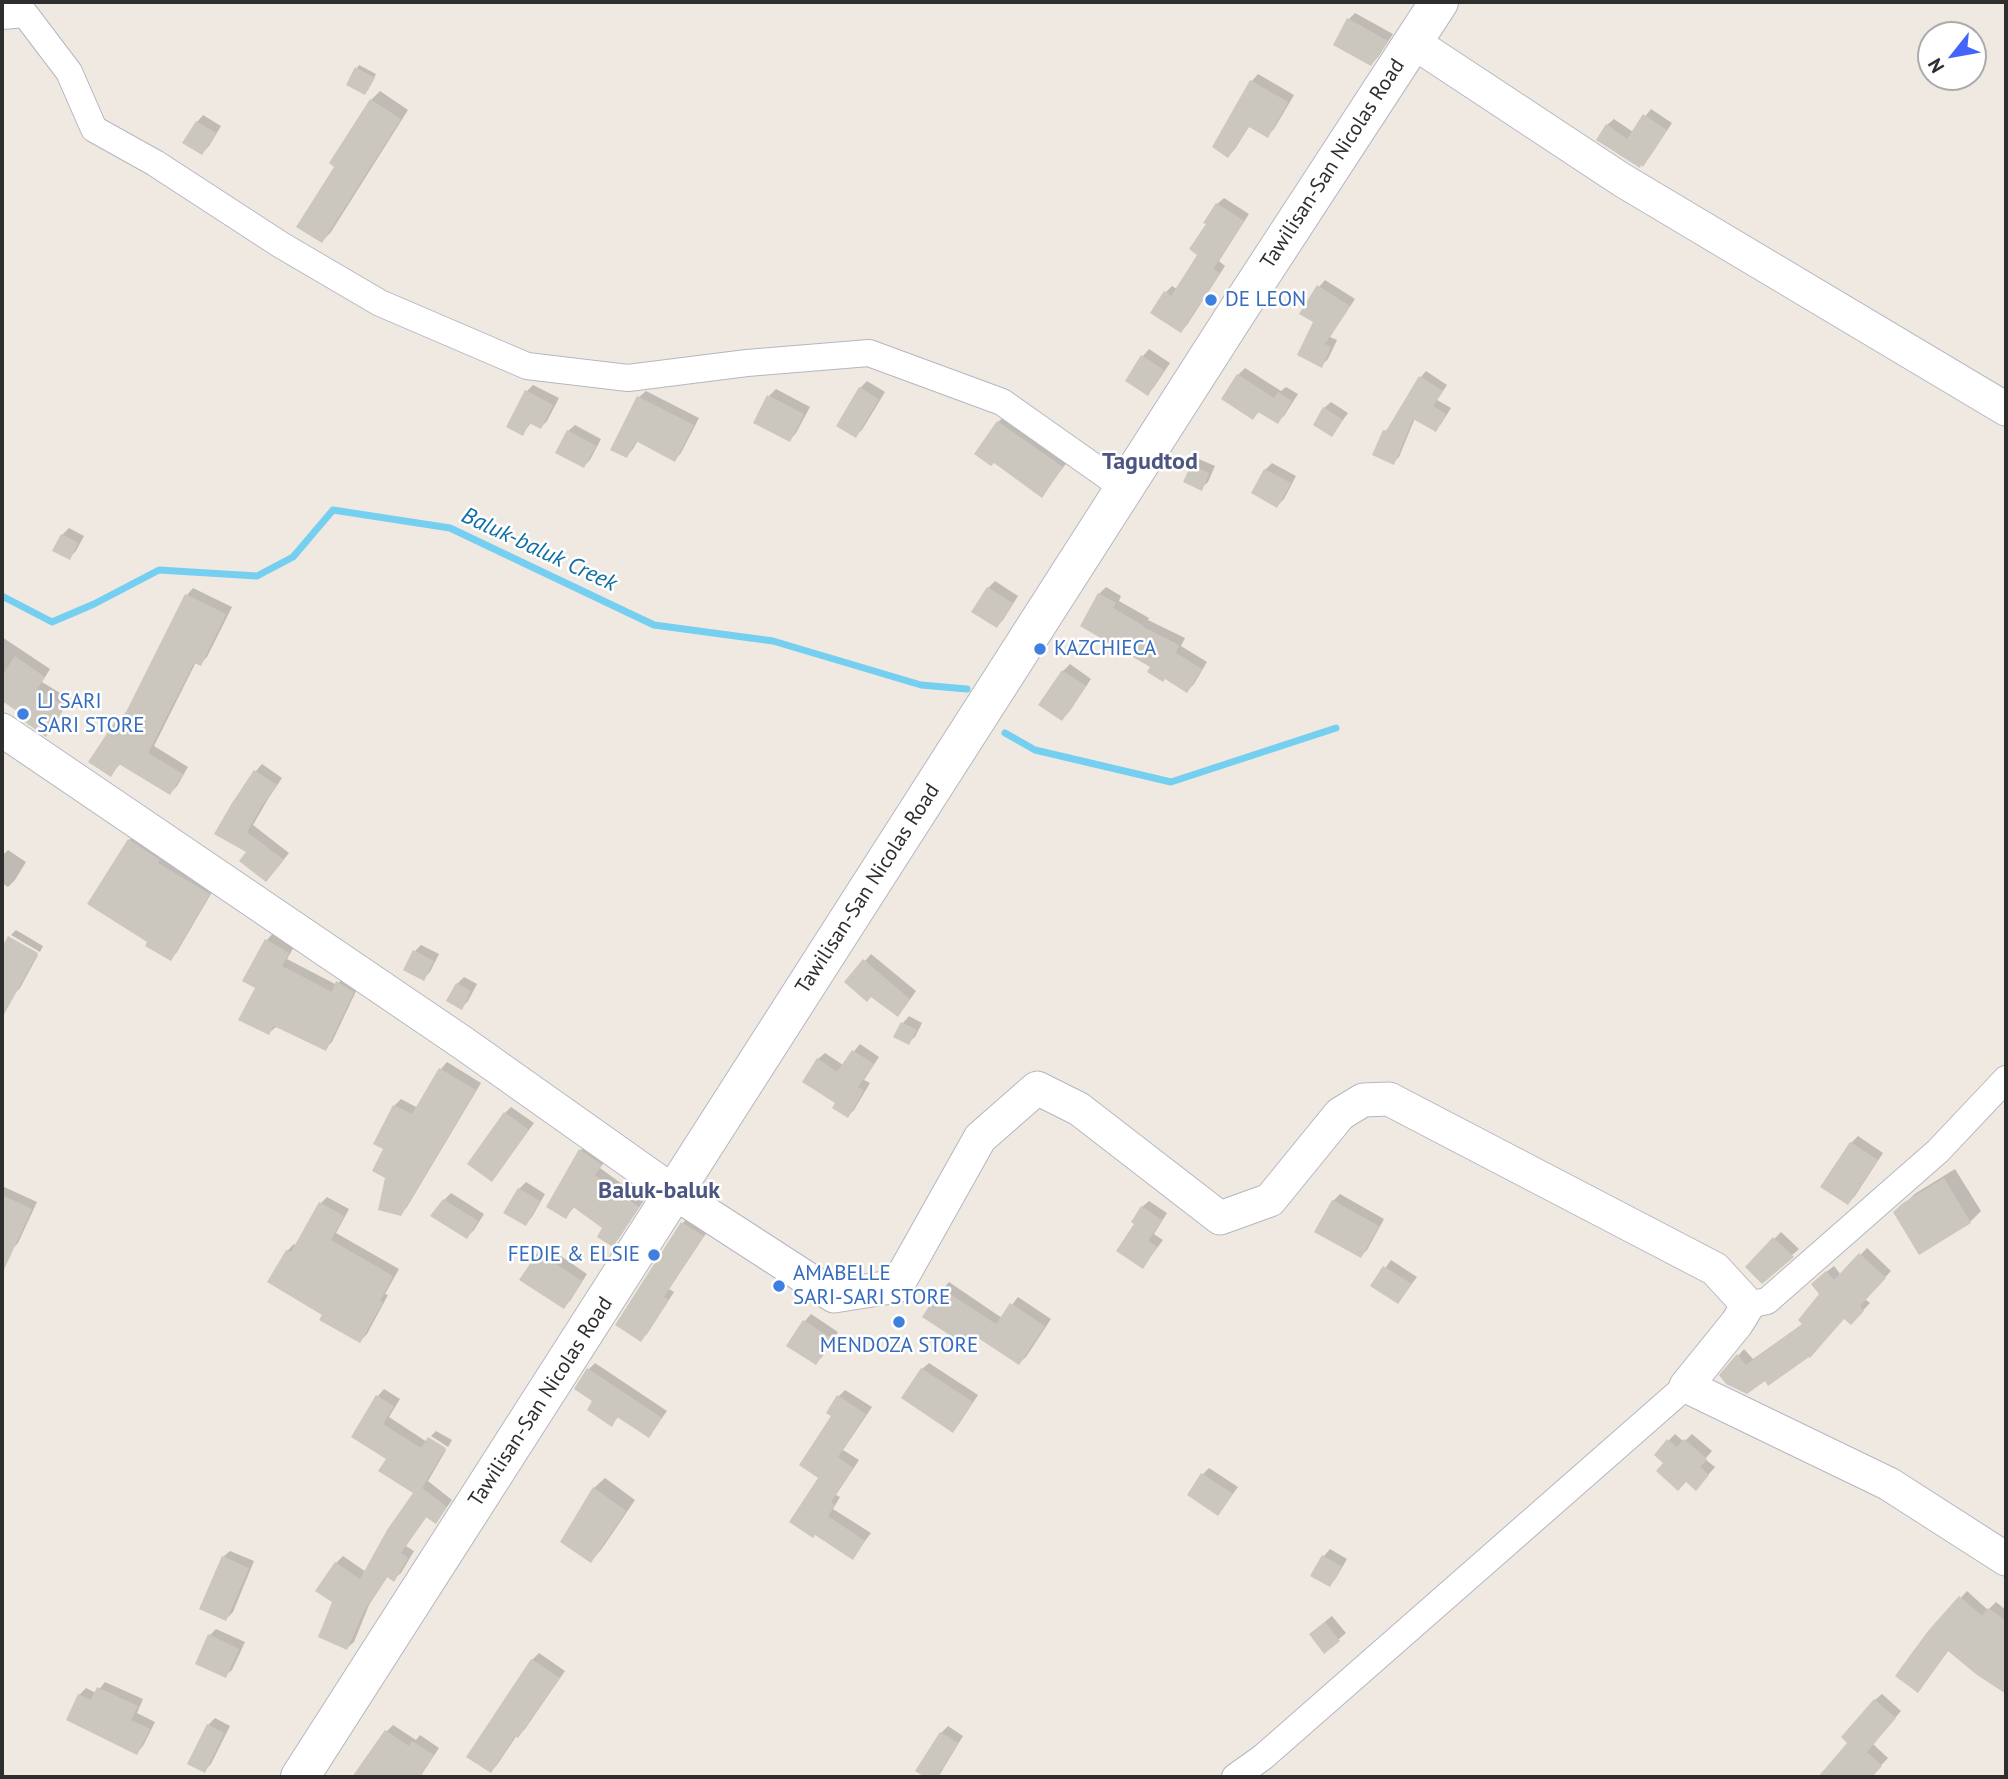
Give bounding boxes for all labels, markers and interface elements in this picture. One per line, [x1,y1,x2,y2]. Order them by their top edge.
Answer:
north arrow [1917,21,1987,91]
street label: Tawilisan-San Nicolas Road [1256,54,1410,274]
text: N [1922,54,1949,77]
place label: DE LEON [1225,287,1306,313]
marker: DE LEON [1203,292,1219,308]
district label: Tagudtod [1102,448,1198,476]
water label: Baluk-baluk Creek [457,502,621,598]
place label: KAZCHIECA [1054,636,1156,662]
marker: KAZCHIECA [1032,641,1048,657]
place label: LJ SARI SARI STORE [37,689,145,739]
marker: LJ SARI SARI STORE [15,706,31,722]
street label: Tawilisan-San Nicolas Road [791,779,945,999]
district label: Baluk-baluk [598,1177,720,1205]
place label: FEDIE & ELSIE [508,1242,640,1268]
marker: FEDIE & ELSIE [646,1247,662,1263]
place label: AMABELLE SARI-SARI STORE [793,1261,950,1311]
marker: AMABELLE SARI-SARI STORE [771,1278,787,1294]
street label: Tawilisan-San Nicolas Road [464,1292,618,1512]
marker: MENDOZA STORE [891,1314,907,1330]
place label: MENDOZA STORE [820,1333,978,1359]

